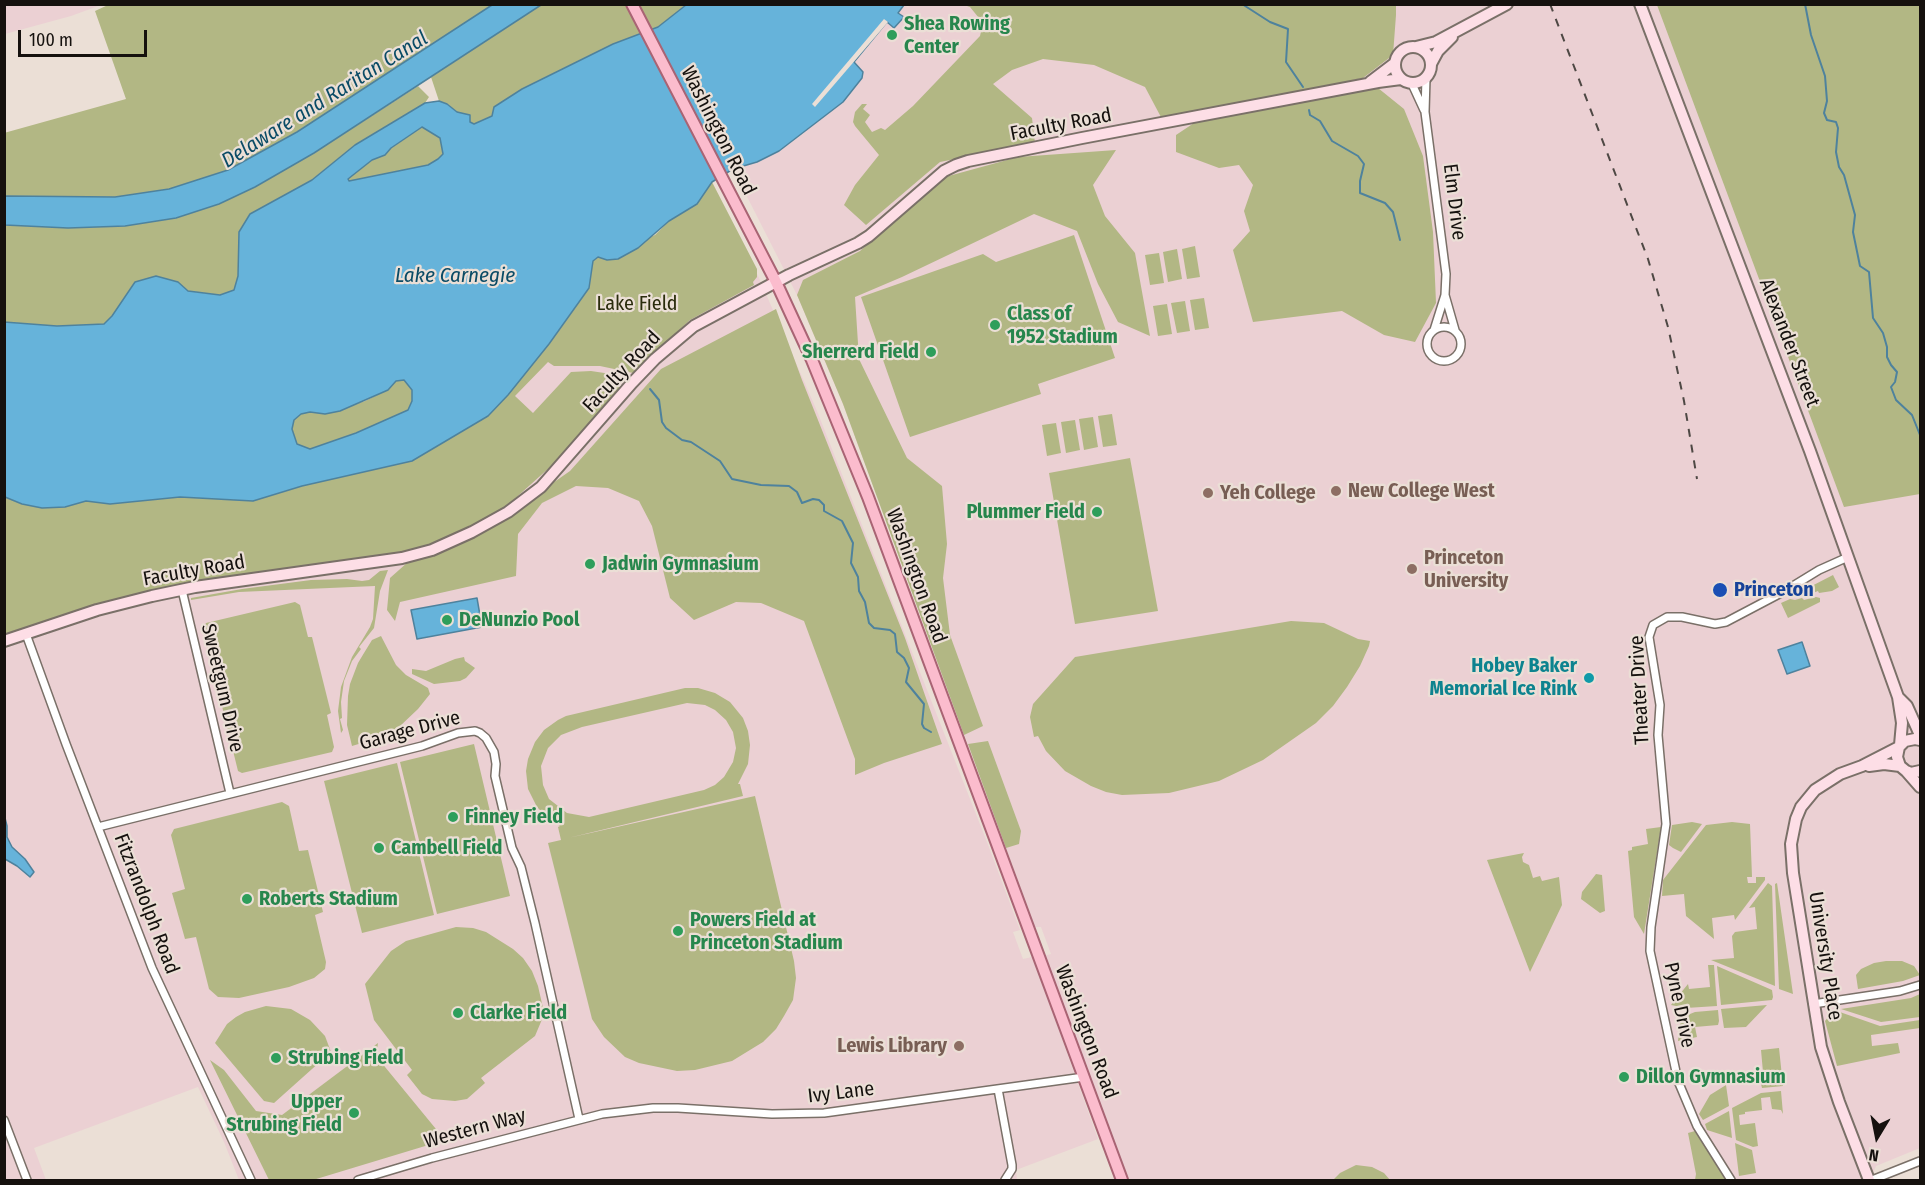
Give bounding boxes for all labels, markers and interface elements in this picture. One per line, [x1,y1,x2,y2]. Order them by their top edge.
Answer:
place label: Shea Rowing Center [904,12,1010,59]
scale bar [21,18,150,56]
water label: Delaware and Raritan Canal [217,26,433,174]
marker: Shea Rowing Center [885,28,899,42]
text: 100 m [29,29,73,51]
street label: Washington Road [675,62,761,200]
street label: Faculty Road [1008,103,1114,147]
street label: Elm Drive [1437,162,1471,242]
water label: Lake Carnegie [395,263,515,289]
street label: Alexander Street [1753,275,1825,411]
park label: Lake Field [596,292,678,316]
place label: Class of 1952 Stadium [1007,302,1118,349]
marker: Class of 1952 Stadium [988,318,1002,332]
street label: Faculty Road [578,326,666,418]
place label: Sherrerd Field [802,340,919,364]
marker: Sherrerd Field [924,345,938,359]
place label: New College West [1348,479,1495,503]
place label: Yeh College [1220,481,1316,505]
marker: New College West [1329,484,1343,498]
marker: Yeh College [1201,486,1215,500]
place label: Plummer Field [966,500,1085,524]
street label: Washington Road [881,505,951,647]
marker: Plummer Field [1090,505,1104,519]
place label: Princeton University [1424,546,1508,593]
street label: Faculty Road [141,550,247,592]
place label: Jadwin Gymnasium [602,552,759,576]
marker: Jadwin Gymnasium [583,557,597,571]
marker: Princeton University [1405,562,1419,576]
place label: Princeton [1734,578,1814,602]
marker: Princeton [1711,581,1729,599]
place label: DeNunzio Pool [459,608,579,632]
marker: DeNunzio Pool [440,613,454,627]
street label: Sweetgum Drive [196,621,248,755]
street label: Theater Drive [1625,635,1655,745]
place label: Hobey Baker Memorial Ice Rink [1430,654,1577,701]
marker: Hobey Baker Memorial Ice Rink [1582,671,1596,685]
street label: Garage Drive [357,706,463,756]
place label: Finney Field [465,805,563,829]
marker: Finney Field [446,810,460,824]
street label: Fitzrandolph Road [108,831,184,977]
place label: Cambell Field [391,836,502,860]
marker: Cambell Field [372,841,386,855]
place label: Roberts Stadium [259,887,398,911]
street label: University Place [1803,890,1847,1022]
marker: Roberts Stadium [240,892,254,906]
place label: Powers Field at Princeton Stadium [690,908,843,955]
marker: Powers Field at Princeton Stadium [671,924,685,938]
street label: Pyne Drive [1658,960,1700,1050]
street label: Washington Road [1049,962,1123,1102]
place label: Clarke Field [470,1001,567,1025]
marker: Clarke Field [451,1006,465,1020]
place label: Lewis Library [837,1034,947,1058]
marker: Lewis Library [952,1039,966,1053]
place label: Strubing Field [288,1046,404,1070]
marker: Strubing Field [269,1051,283,1065]
place label: Dillon Gymnasium [1636,1065,1786,1089]
marker: Dillon Gymnasium [1617,1070,1631,1084]
street label: Ivy Lane [806,1077,876,1109]
place label: Upper Strubing Field [226,1090,342,1137]
street label: Western Way [422,1104,528,1154]
marker: Upper Strubing Field [347,1106,361,1120]
north arrow [1847,1107,1907,1167]
text: N [1867,1145,1880,1165]

